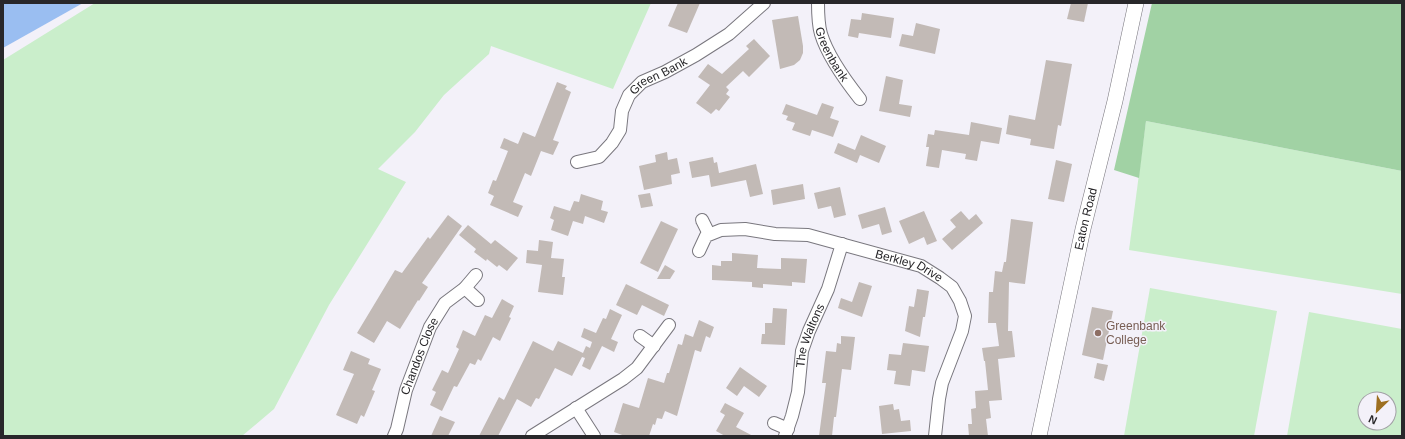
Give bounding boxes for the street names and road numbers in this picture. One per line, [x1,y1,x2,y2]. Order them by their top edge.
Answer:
street label: Greenbank [812,26,852,85]
street label: Green Bank [626,54,690,98]
street label: Eaton Road [1072,186,1100,251]
street label: Berkley Drive [874,247,946,285]
street label: The Waltons [793,302,827,368]
street label: Chandos Close [398,315,441,396]

